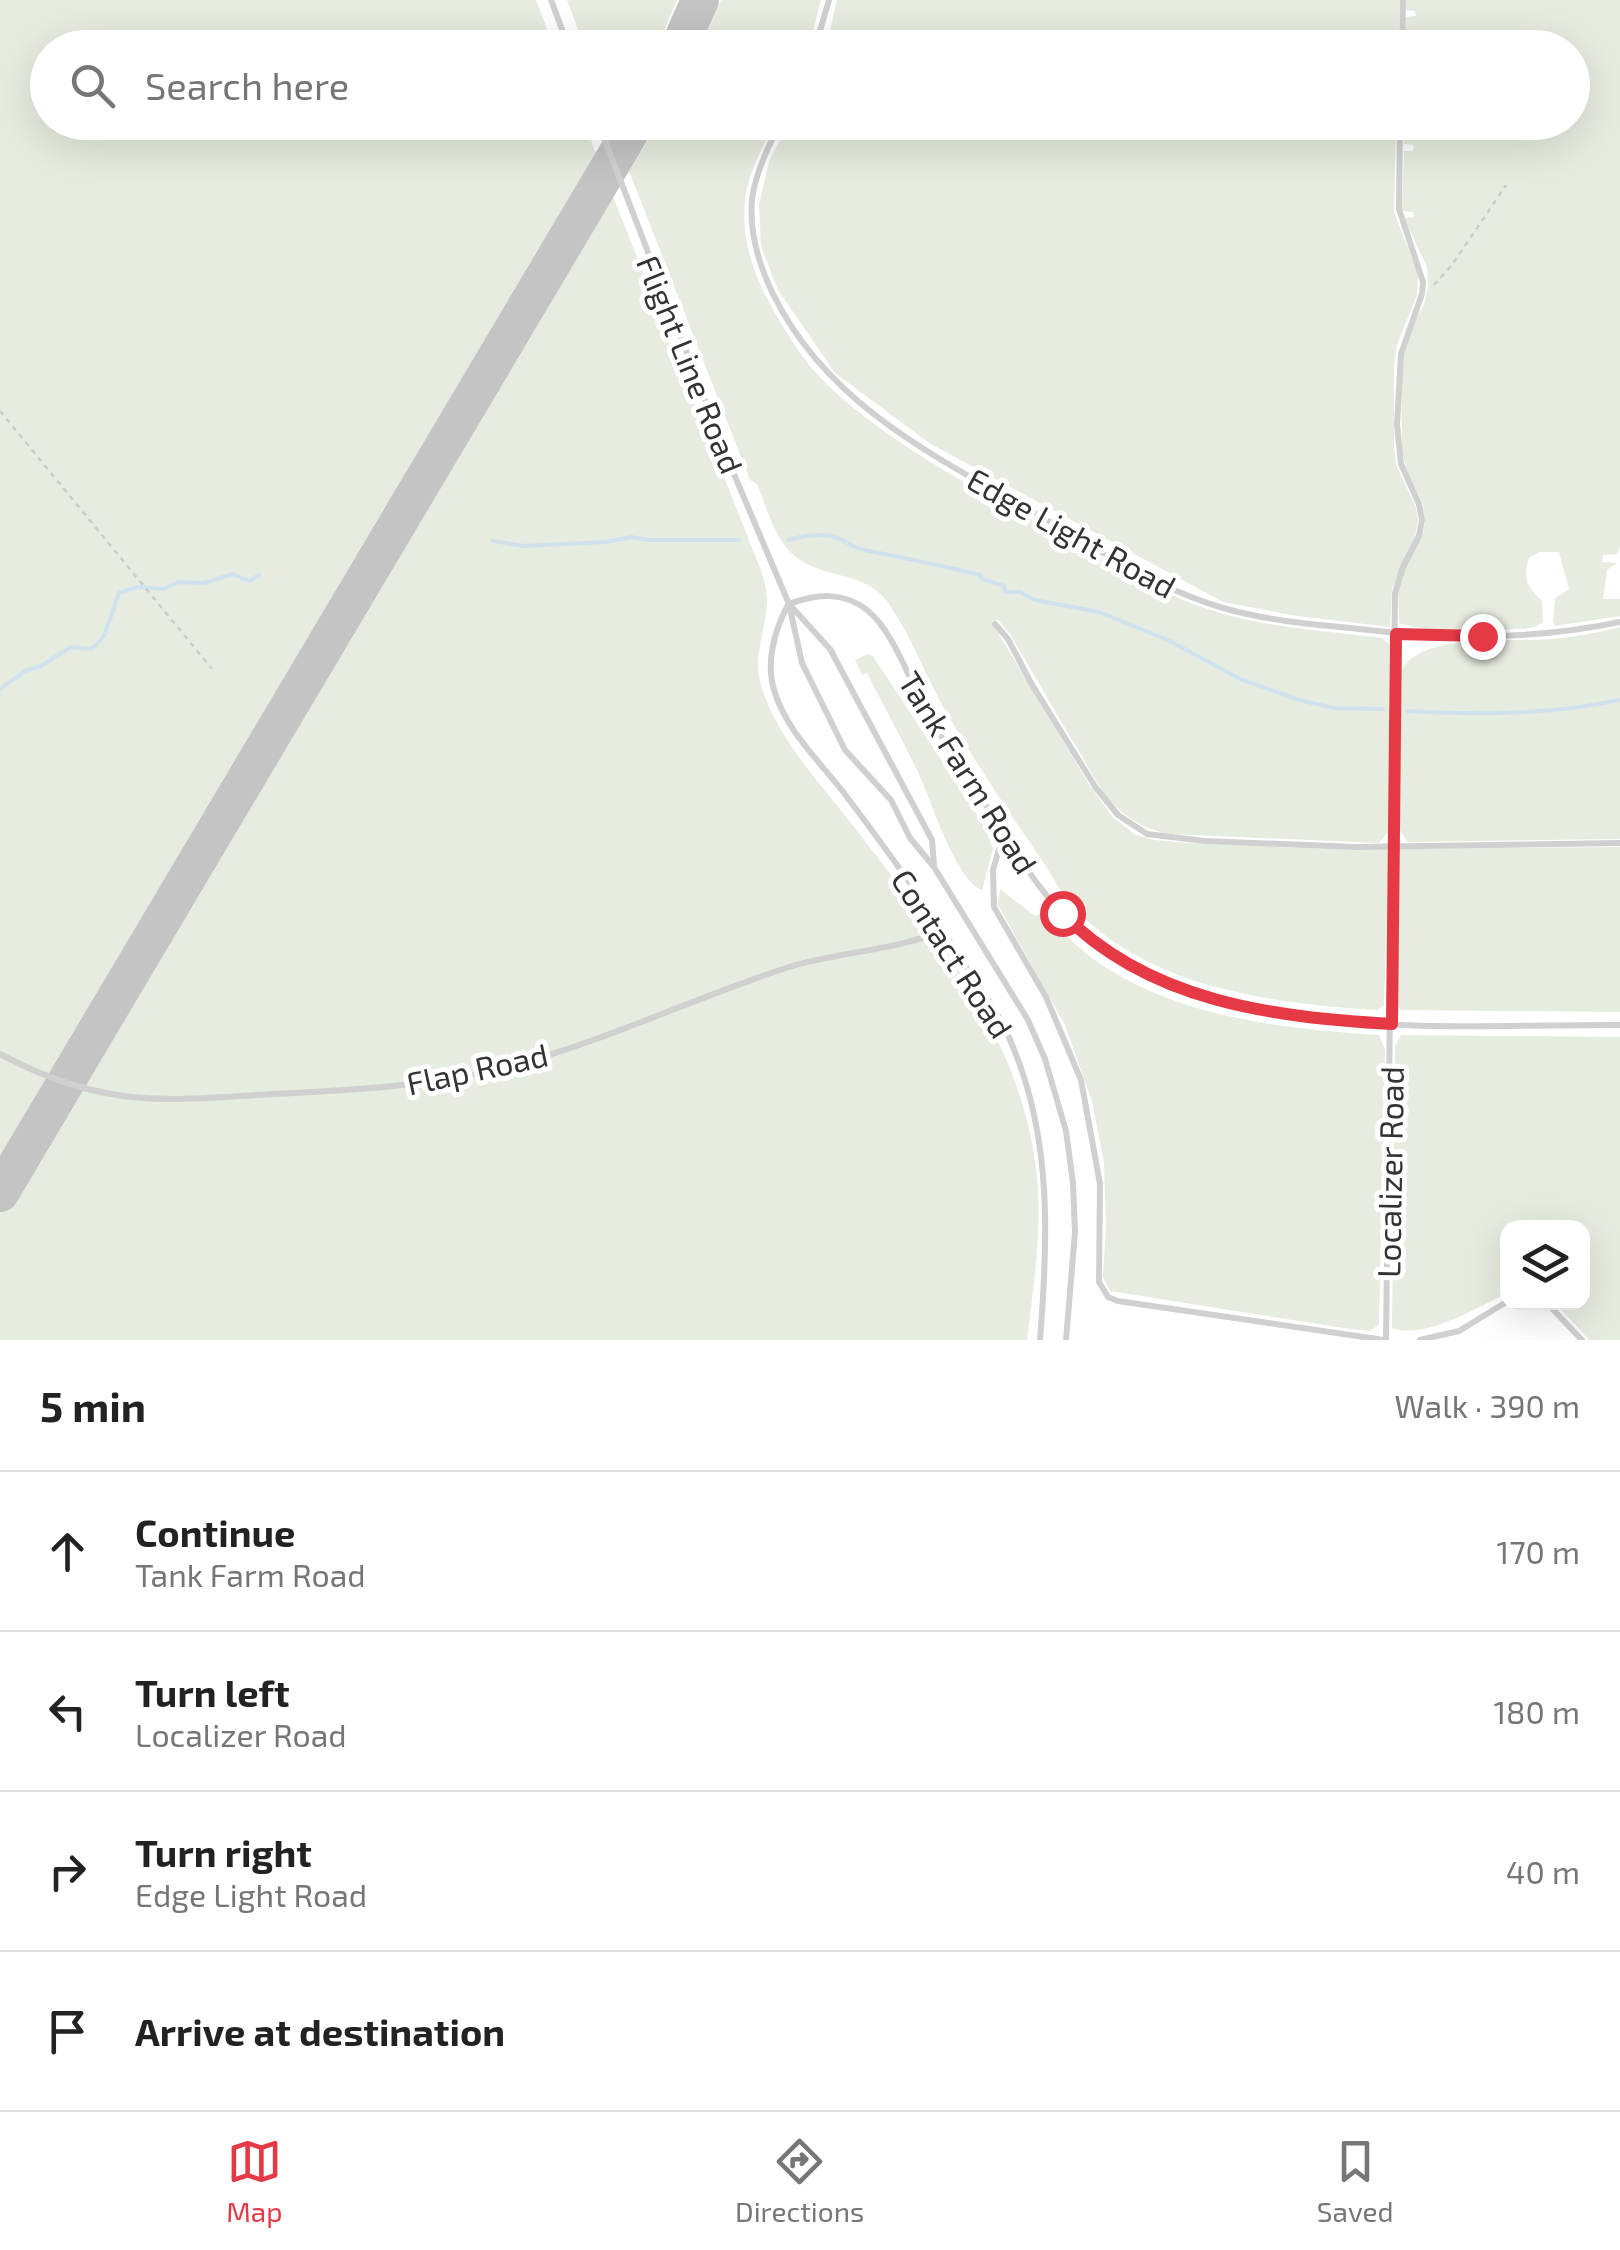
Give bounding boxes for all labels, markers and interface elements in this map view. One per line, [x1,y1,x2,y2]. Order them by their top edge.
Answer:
search box [30,30,1590,140]
icon: search [65,58,120,113]
text: Search here [145,62,349,108]
street label: Flight Line Road [630,250,752,478]
street label: Edge Light Road [961,459,1183,605]
route end [1460,614,1506,660]
street label: Tank Farm Road [892,664,1046,880]
street label: Contact Road [884,862,1022,1044]
route start [1040,891,1086,937]
street label: Flap Road [403,1034,551,1102]
street label: Localizer Road [1368,1066,1410,1278]
map controls [1500,1220,1590,1310]
button: layers [1500,1220,1590,1310]
text: 5 min [40,1380,146,1430]
text: Walk · 390 m [1395,1386,1580,1424]
text: Continue [135,1509,295,1555]
icon: ahead [40,1524,95,1579]
text: 170 m [1496,1532,1580,1570]
text: Tank Farm Road [135,1555,366,1593]
text: Turn left [135,1669,290,1715]
icon: left [40,1684,95,1739]
text: 180 m [1493,1692,1580,1730]
text: Localizer Road [135,1715,347,1753]
text: Turn right [135,1829,312,1875]
icon: right [40,1844,95,1899]
text: 40 m [1506,1852,1580,1890]
text: Edge Light Road [135,1875,367,1913]
icon: arrive [40,2004,95,2059]
text: Arrive at destination [135,2008,505,2054]
tab: Map [226,2134,282,2228]
tab: Directions [735,2134,864,2228]
tab: Saved [1317,2134,1394,2228]

